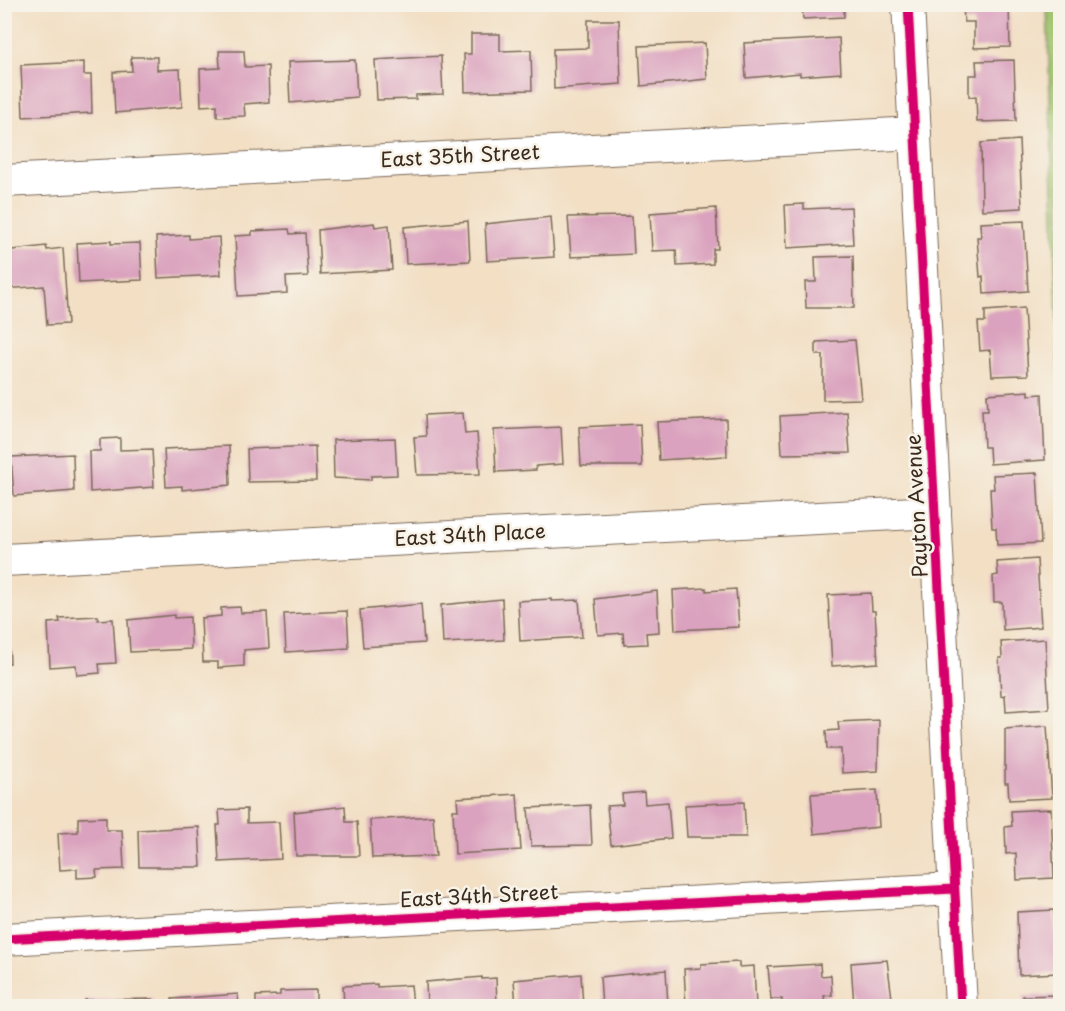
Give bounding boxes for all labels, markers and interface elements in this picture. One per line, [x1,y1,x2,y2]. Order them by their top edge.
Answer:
street label: East 35th Street [379,136,540,174]
street label: Payton Avenue [897,433,935,579]
street label: East 34th Place [393,515,547,553]
street label: East 34th Street [399,876,559,914]

